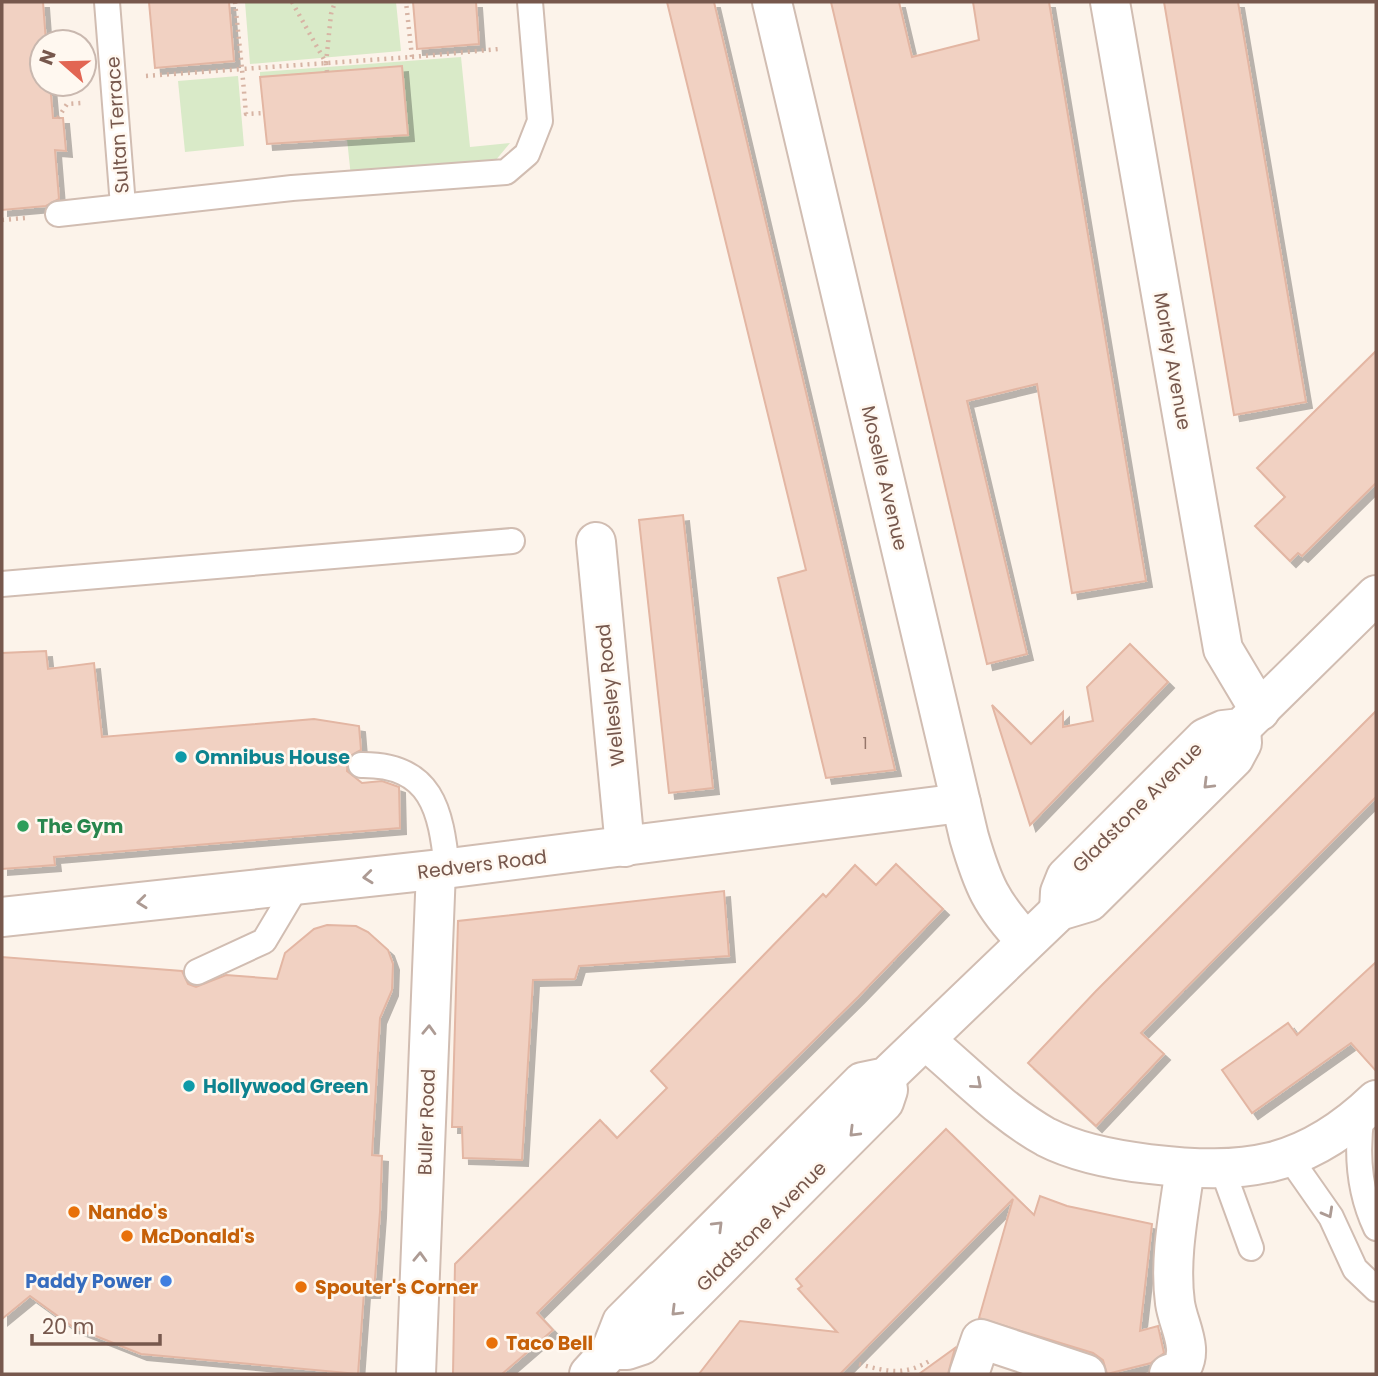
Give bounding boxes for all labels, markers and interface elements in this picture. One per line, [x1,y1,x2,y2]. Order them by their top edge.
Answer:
north arrow [28,28,98,98]
text: N [32,46,63,69]
street label: Sultan Terrace [99,56,136,194]
street label: Morley Avenue [1147,290,1198,432]
street label: Moselle Avenue [855,403,914,553]
street label: Wellesley Road [590,622,631,767]
house number: 1 [862,732,868,755]
street label: Gladstone Avenue [1066,736,1209,879]
place label: Omnibus House [195,744,350,771]
marker: Omnibus House [173,749,189,765]
one-way arrow [1204,775,1217,788]
place label: The Gym [37,813,123,840]
marker: The Gym [15,818,31,834]
street label: Redvers Road [416,843,548,886]
one-way arrow [362,869,373,884]
one-way arrow [136,894,148,909]
one-way arrow [422,1024,437,1035]
street label: Buller Road [411,1068,442,1176]
place label: Hollywood Green [203,1073,369,1100]
one-way arrow [969,1076,982,1088]
marker: Hollywood Green [181,1078,197,1094]
one-way arrow [849,1124,862,1137]
street label: Gladstone Avenue [690,1155,833,1298]
place label: Nando's [88,1199,168,1226]
marker: Nando's [66,1204,82,1220]
one-way arrow [1320,1206,1333,1218]
one-way arrow [710,1222,722,1234]
place label: McDonald's [141,1223,255,1250]
marker: McDonald's [119,1228,135,1244]
one-way arrow [413,1251,428,1262]
place label: Paddy Power [25,1268,152,1295]
marker: Paddy Power [158,1273,174,1289]
place label: Spouter's Corner [315,1274,478,1301]
marker: Spouter's Corner [293,1279,309,1295]
scale bar [32,1302,159,1346]
one-way arrow [671,1302,684,1315]
text: 20 m [42,1312,95,1341]
place label: Taco Bell [506,1330,593,1357]
marker: Taco Bell [484,1335,500,1351]

